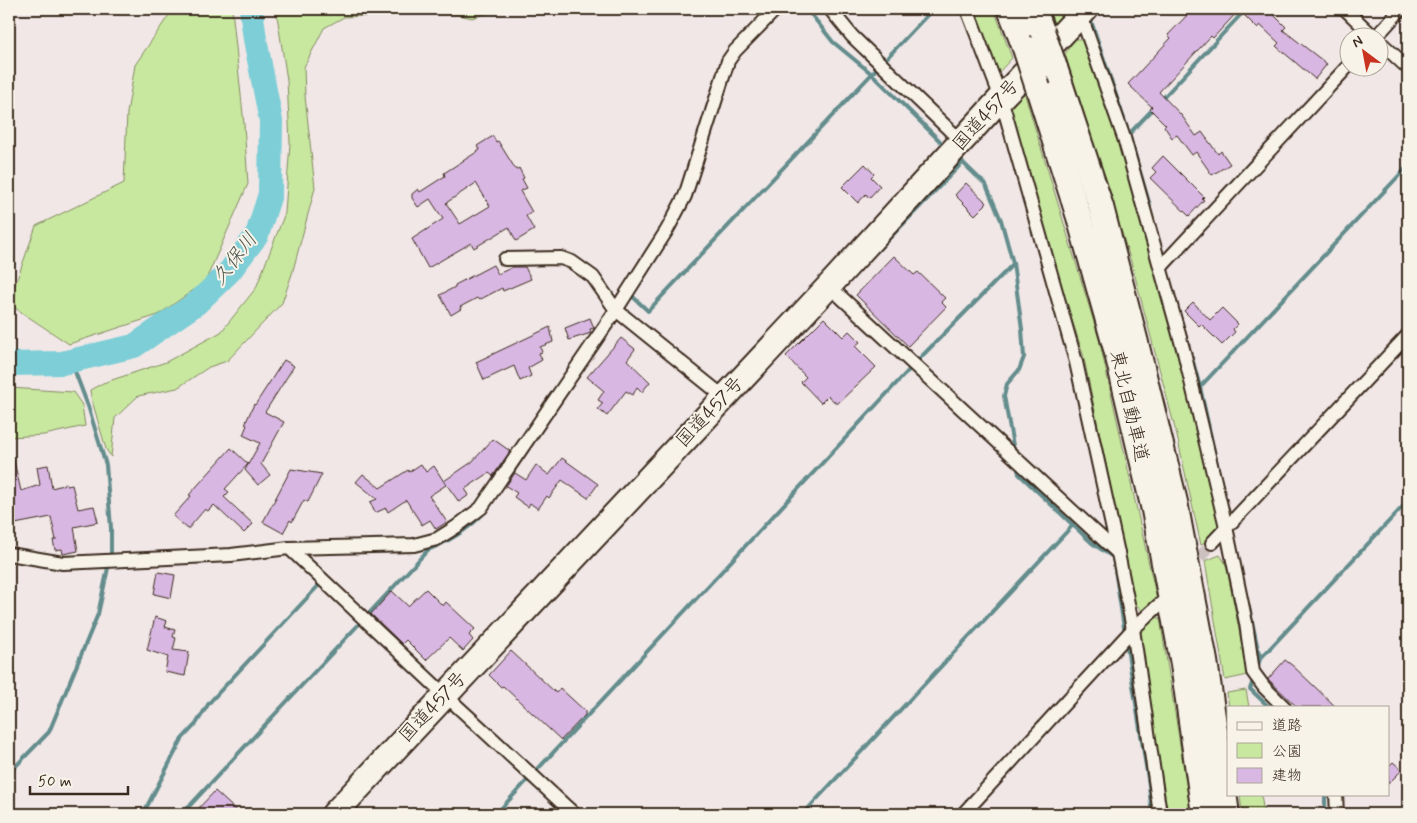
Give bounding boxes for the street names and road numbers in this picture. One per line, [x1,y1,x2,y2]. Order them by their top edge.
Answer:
street label: 国道457号 [947,74,1025,156]
street label: 東北自動車道 [1104,348,1154,464]
street label: 国道457号 [671,371,749,453]
street label: 国道457号 [394,666,472,748]

